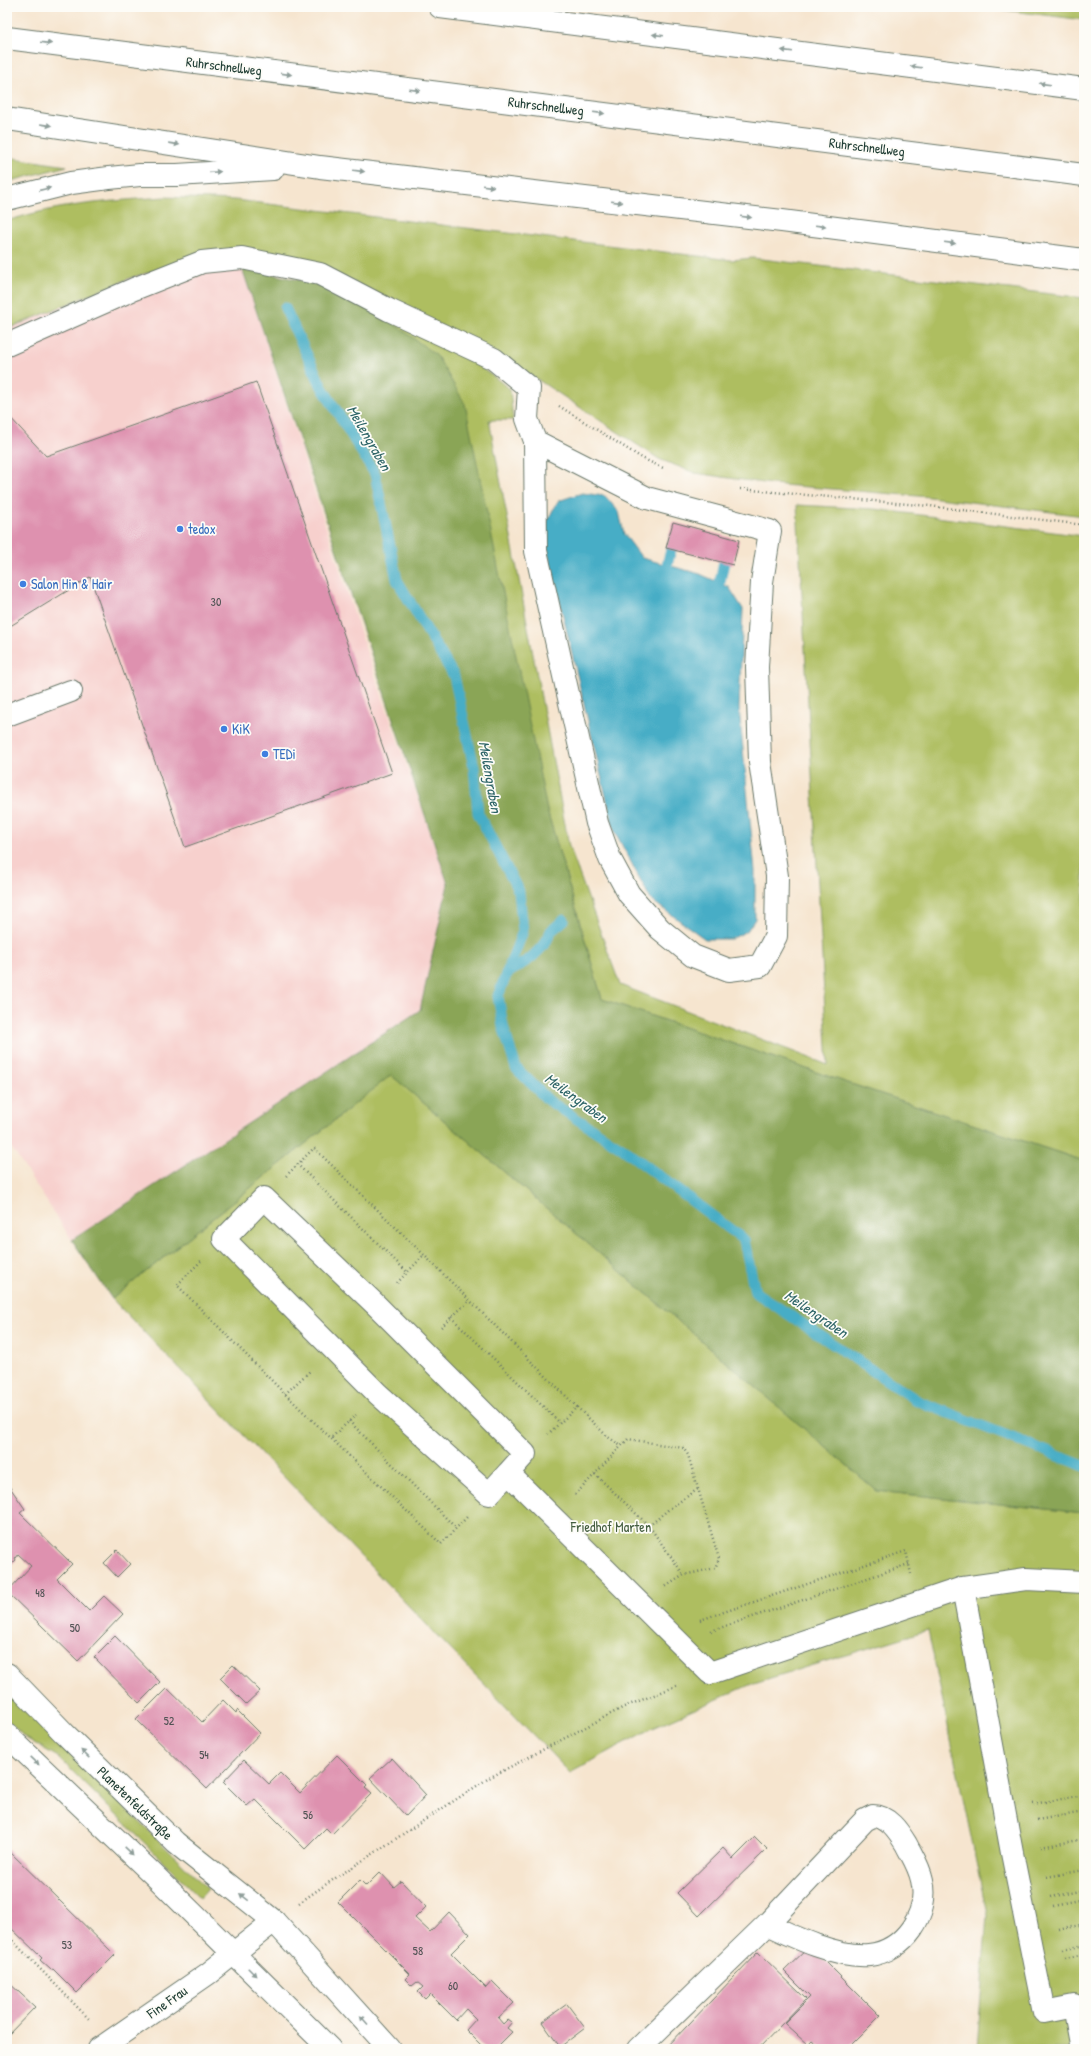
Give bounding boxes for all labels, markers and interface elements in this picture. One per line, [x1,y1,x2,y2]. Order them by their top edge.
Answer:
one-way arrow [652,32,665,38]
one-way arrow [40,40,52,46]
one-way arrow [781,48,793,54]
street label: Ruhrschnellweg [185,51,263,81]
one-way arrow [910,64,922,71]
one-way arrow [280,70,292,77]
one-way arrow [1039,81,1051,87]
one-way arrow [409,87,421,93]
street label: Ruhrschnellweg [507,91,585,121]
one-way arrow [593,110,605,116]
one-way arrow [39,122,52,128]
street label: Ruhrschnellweg [828,132,906,162]
one-way arrow [168,142,180,148]
one-way arrow [353,168,365,174]
one-way arrow [209,169,222,176]
one-way arrow [482,183,494,190]
one-way arrow [39,186,51,192]
one-way arrow [611,198,623,205]
one-way arrow [740,214,752,220]
one-way arrow [815,223,827,229]
one-way arrow [944,240,956,246]
water label: Meilengraben [342,401,397,475]
place label: tedox [188,519,216,538]
marker: tedox [175,524,185,534]
place label: Salon Hin & Hair [31,574,113,593]
marker: Salon Hin & Hair [18,579,28,589]
house number: 30 [211,593,221,610]
place label: KiK [232,719,250,738]
marker: KiK [219,724,229,734]
water label: Meilengraben [474,740,507,816]
place label: TEDi [273,744,296,763]
marker: TEDi [260,749,270,759]
water label: Meilengraben [541,1068,613,1128]
water label: Meilengraben [780,1285,853,1343]
park label: Friedhof Marten [570,1517,651,1536]
house number: 48 [35,1584,45,1601]
house number: 50 [70,1619,80,1636]
house number: 52 [164,1712,175,1729]
house number: 54 [199,1746,209,1763]
one-way arrow [80,1749,90,1759]
one-way arrow [30,1757,40,1766]
street label: Planetenfeldstraße [93,1762,178,1845]
house number: 56 [303,1806,313,1823]
one-way arrow [124,1847,134,1856]
one-way arrow [238,1892,249,1901]
house number: 53 [62,1936,72,1953]
house number: 58 [413,1942,423,1959]
one-way arrow [247,1967,257,1976]
house number: 60 [448,1977,458,1994]
street label: Fine Frau [142,1981,191,2023]
one-way arrow [359,2015,368,2025]

